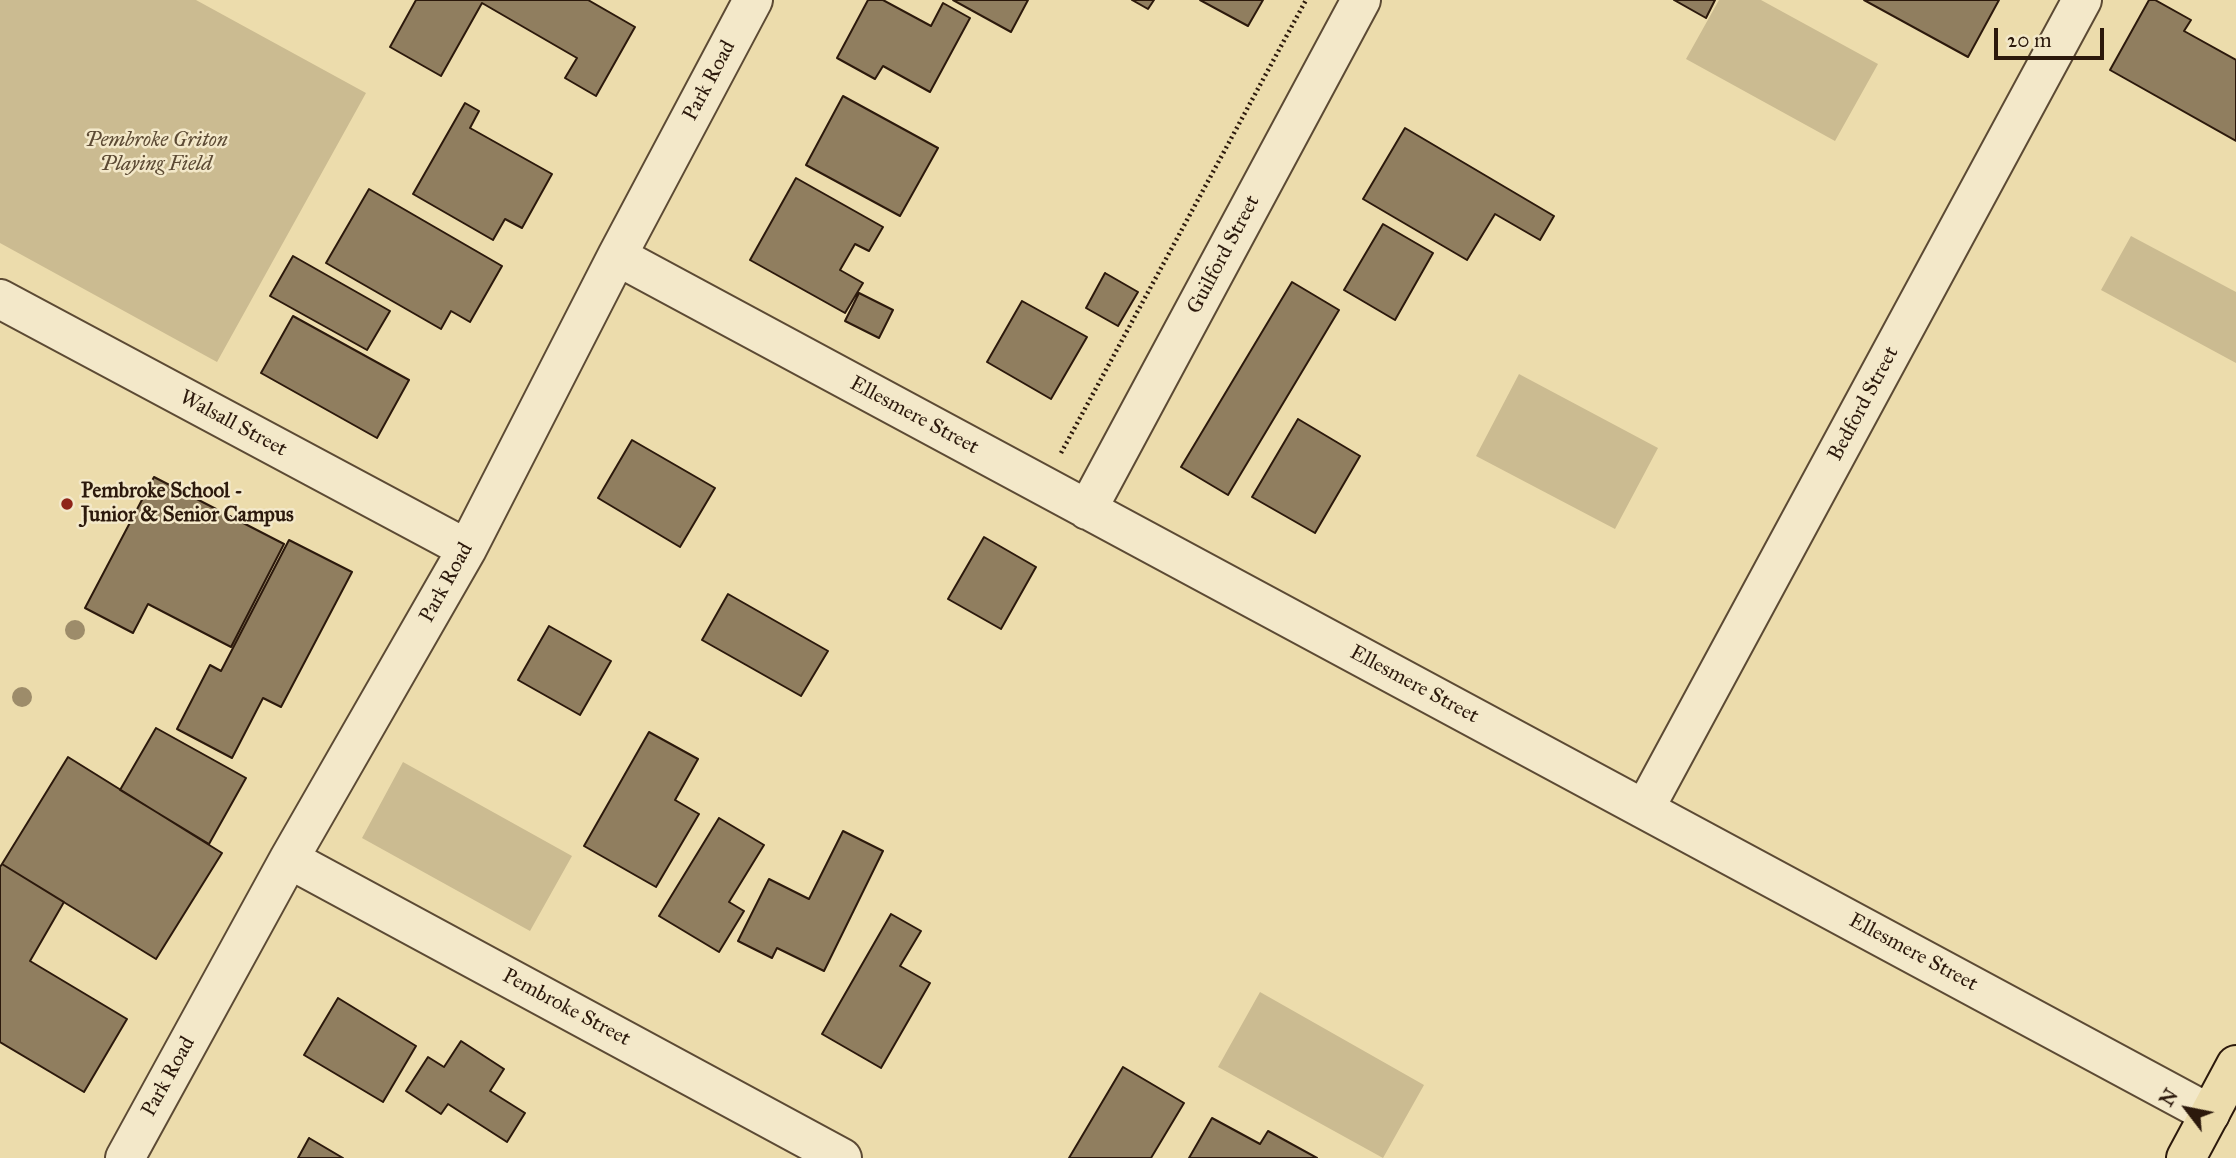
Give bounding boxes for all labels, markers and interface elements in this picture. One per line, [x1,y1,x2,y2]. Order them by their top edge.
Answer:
scale bar [1998,14,2108,58]
text: 20 m [2007,27,2052,53]
street label: Park Road [678,37,742,125]
park label: Pembroke Griton Playing Field [84,128,228,178]
street label: Guilford Street [1182,191,1266,319]
street label: Bedford Street [1823,343,1905,465]
street label: Ellesmere Street [845,371,983,461]
street label: Walsall Street [175,385,291,463]
place label: Pembroke School - Junior & Senior Campus [81,479,294,529]
marker: Pembroke School - Junior & Senior Campus [59,496,75,512]
street label: Park Road [415,539,479,627]
street label: Ellesmere Street [1345,640,1483,730]
street label: Ellesmere Street [1844,908,1982,998]
street label: Pembroke Street [498,964,634,1052]
street label: Park Road [137,1033,201,1121]
north arrow [2152,1074,2222,1144]
text: N [2155,1085,2183,1111]

